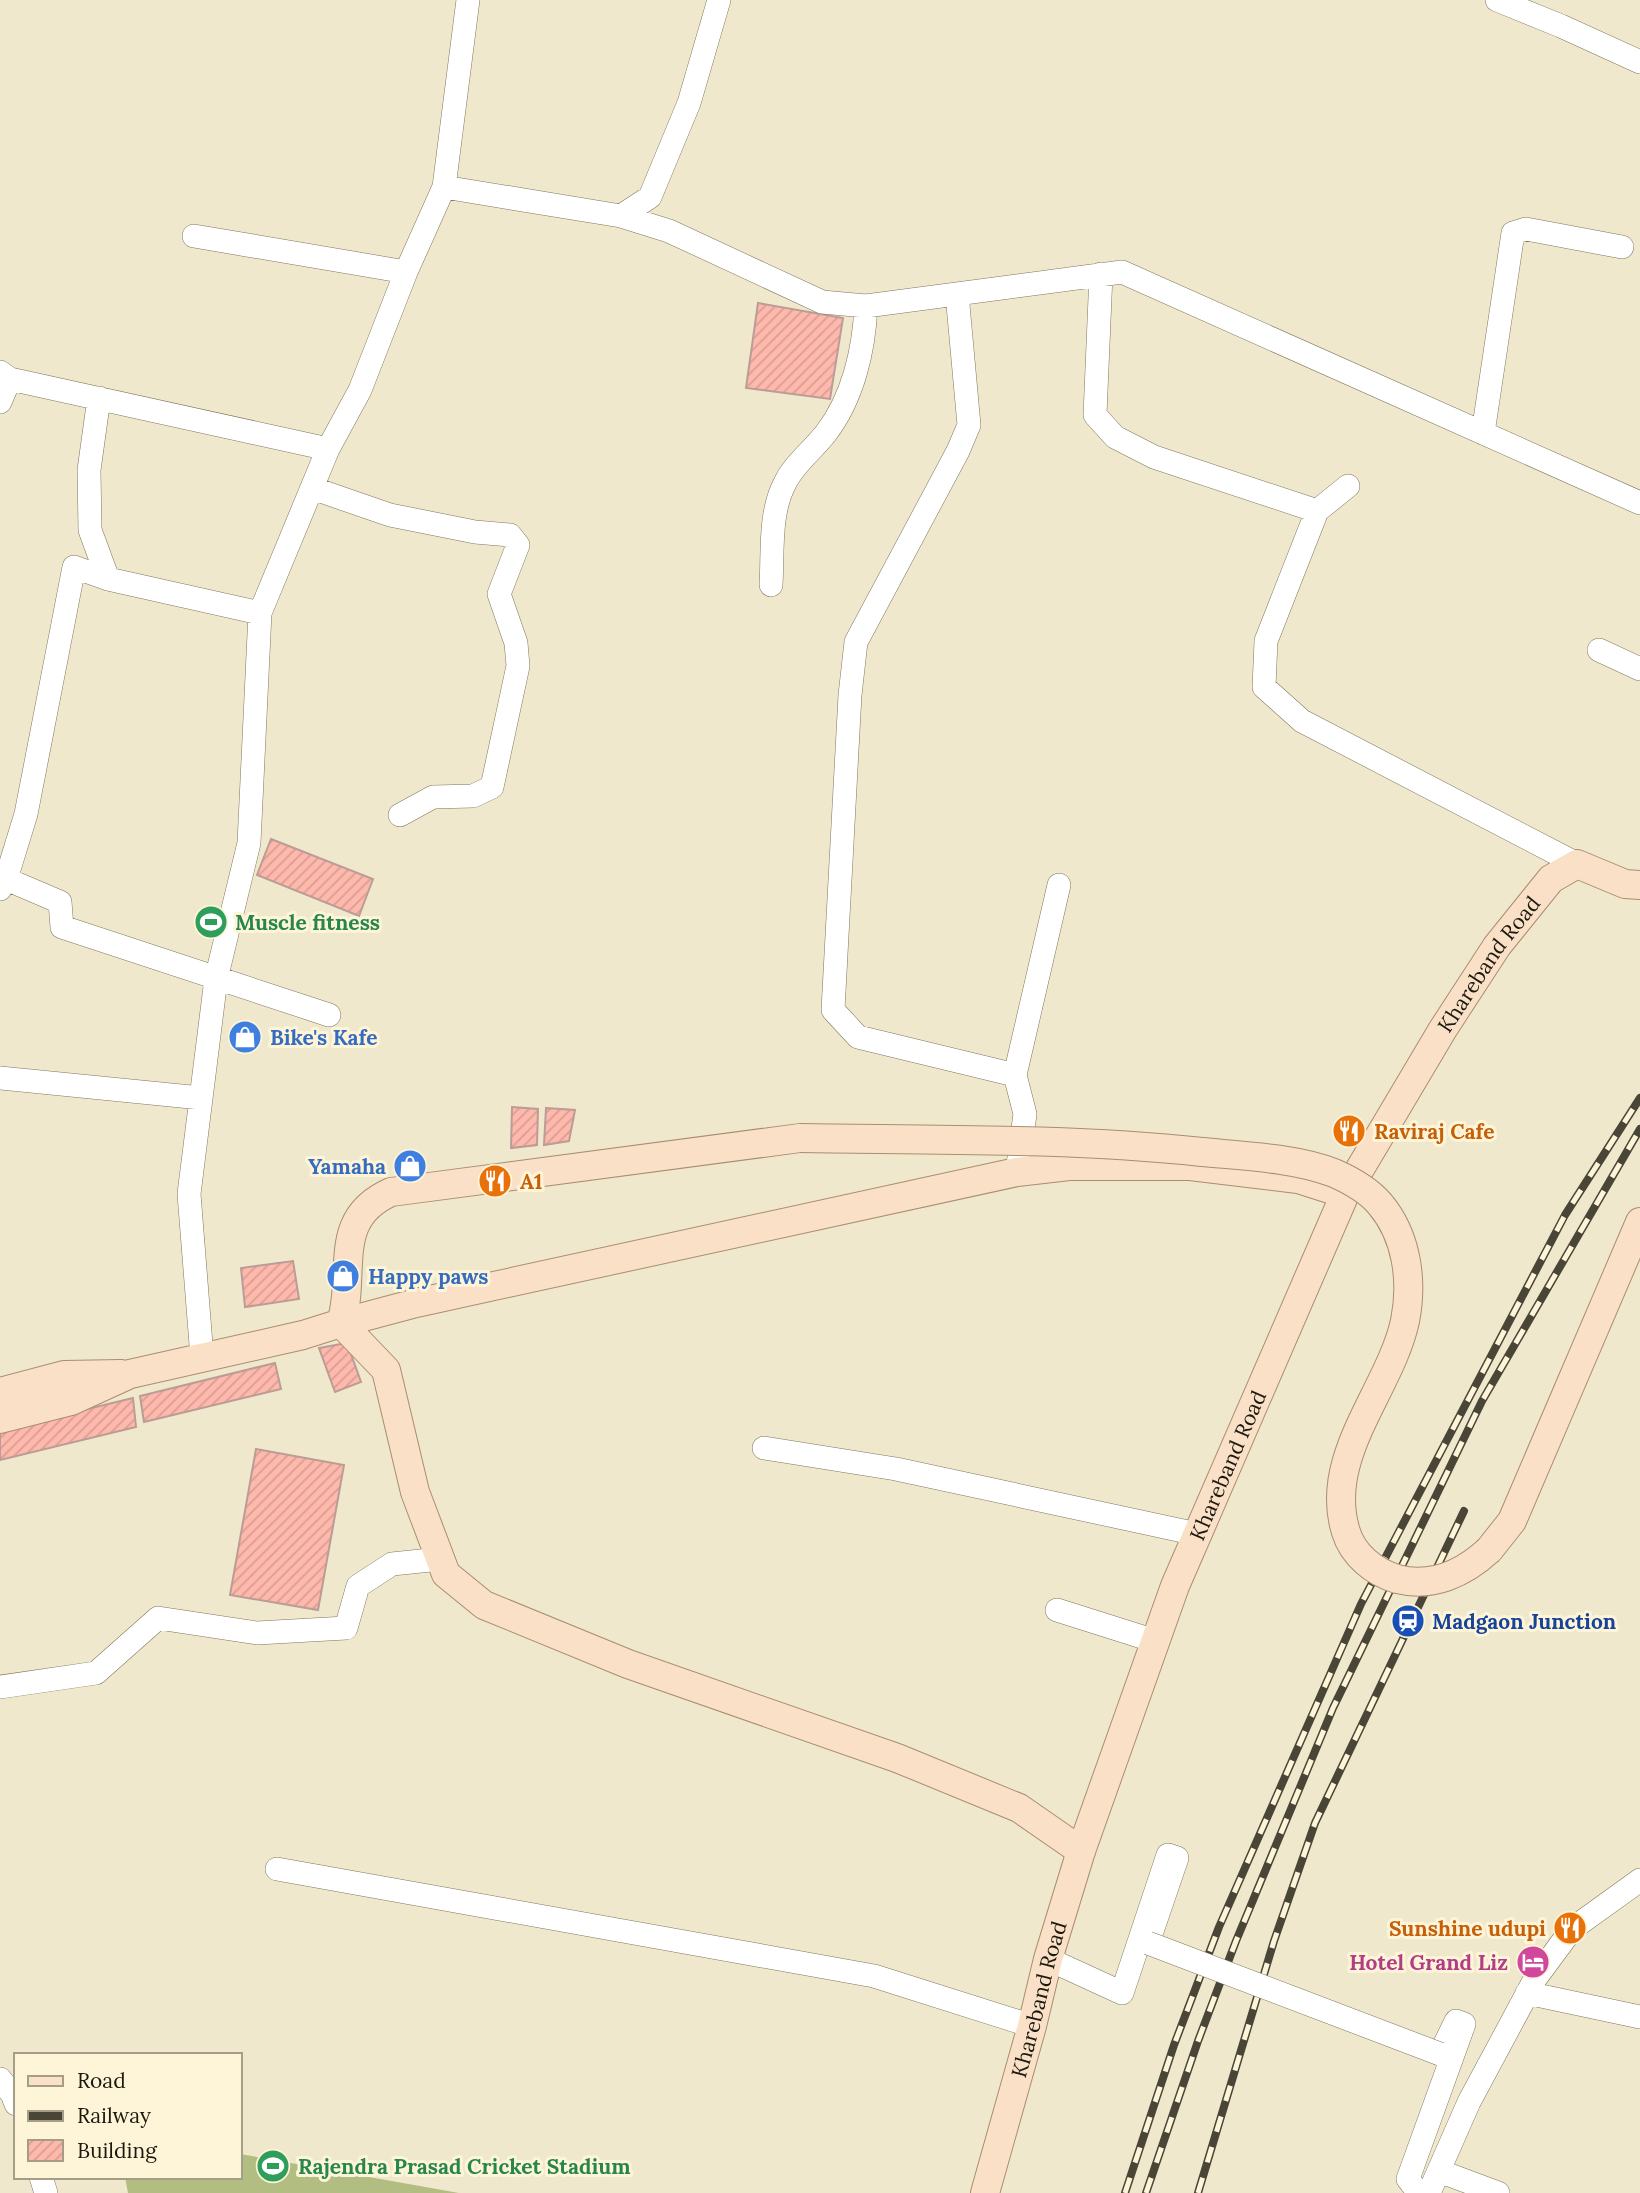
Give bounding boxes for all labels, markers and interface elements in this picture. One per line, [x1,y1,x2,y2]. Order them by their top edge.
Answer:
street label: Khareband Road [1431,890,1546,1037]
sports icon: Muscle fitness [192,903,230,941]
place label: Muscle fitness [235,909,380,936]
shop icon: Bike's Kafe [226,1018,264,1056]
place label: Bike's Kafe [270,1024,378,1051]
restaurant icon: Raviraj Cafe [1330,1112,1368,1150]
place label: Raviraj Cafe [1374,1118,1495,1145]
shop icon: Yamaha [391,1147,429,1185]
place label: Yamaha [308,1153,386,1180]
restaurant icon: A1 [476,1162,514,1200]
place label: A1 [520,1168,543,1195]
shop icon: Happy paws [324,1257,362,1295]
place label: Happy paws [368,1263,489,1290]
street label: Khareband Road [1183,1386,1272,1544]
station icon: Madgaon Junction [1389,1602,1427,1640]
place label: Madgaon Junction [1432,1608,1616,1635]
restaurant icon: Sunshine udupi [1551,1909,1589,1947]
place label: Sunshine udupi [1389,1915,1546,1942]
street label: Khareband Road [1005,1918,1072,2081]
hotel icon: Hotel Grand Liz [1514,1943,1552,1981]
place label: Hotel Grand Liz [1349,1949,1508,1976]
legend [14,2053,242,2179]
text: Road [77,2067,126,2094]
text: Railway [77,2102,151,2129]
text: Building [77,2137,157,2164]
sports icon: Rajendra Prasad Cricket Stadium [254,2147,292,2185]
place label: Rajendra Prasad Cricket Stadium [298,2153,631,2180]

